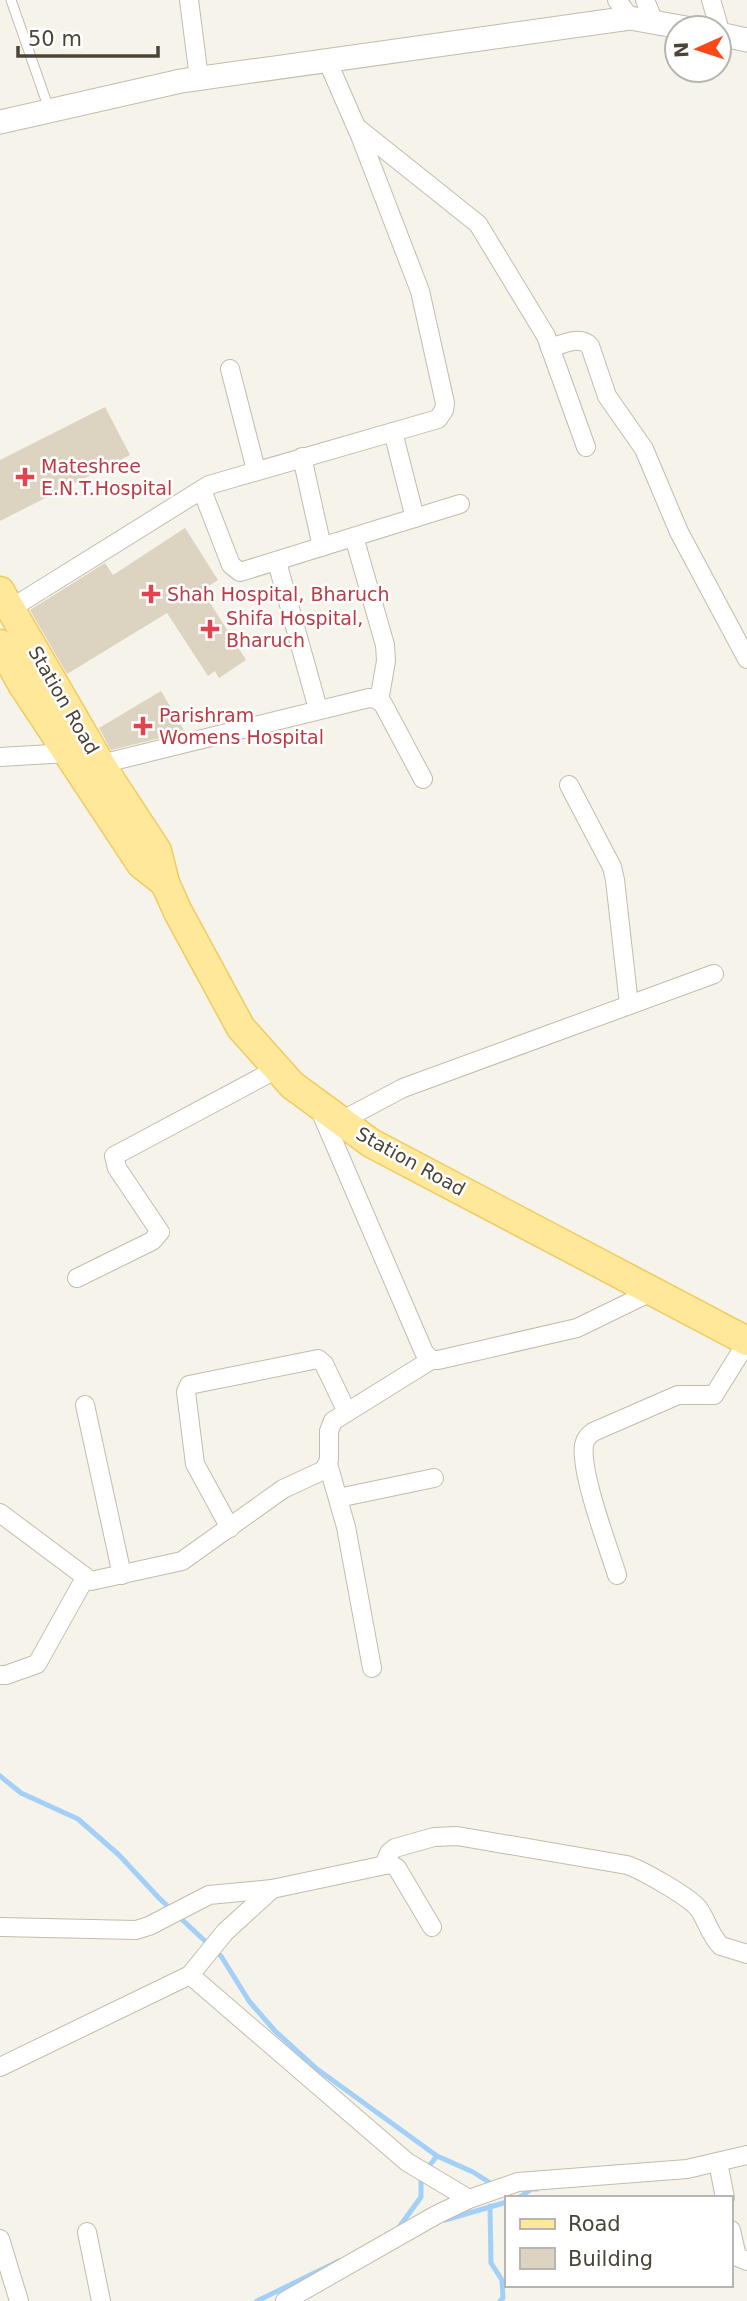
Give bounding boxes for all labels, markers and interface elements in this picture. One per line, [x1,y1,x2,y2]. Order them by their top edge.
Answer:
scale bar [18,14,158,58]
north arrow [663,14,733,84]
text: 50 m [28,27,82,51]
text: N [670,41,692,58]
place label: Mateshree E.N.T.Hospital [41,455,172,499]
marker: Mateshree E.N.T.Hospital [15,467,35,487]
place label: Shah Hospital, Bharuch [167,583,390,605]
marker: Shah Hospital, Bharuch [141,584,161,604]
place label: Shifa Hospital, Bharuch [226,607,363,651]
marker: Shifa Hospital, Bharuch [200,619,220,639]
street label: Station Road [24,642,104,758]
place label: Parishram Womens Hospital [159,704,324,748]
marker: Parishram Womens Hospital [133,716,153,736]
street label: Station Road [353,1122,469,1200]
legend [505,2196,733,2287]
text: Road [568,2212,621,2236]
text: Building [568,2247,653,2271]

